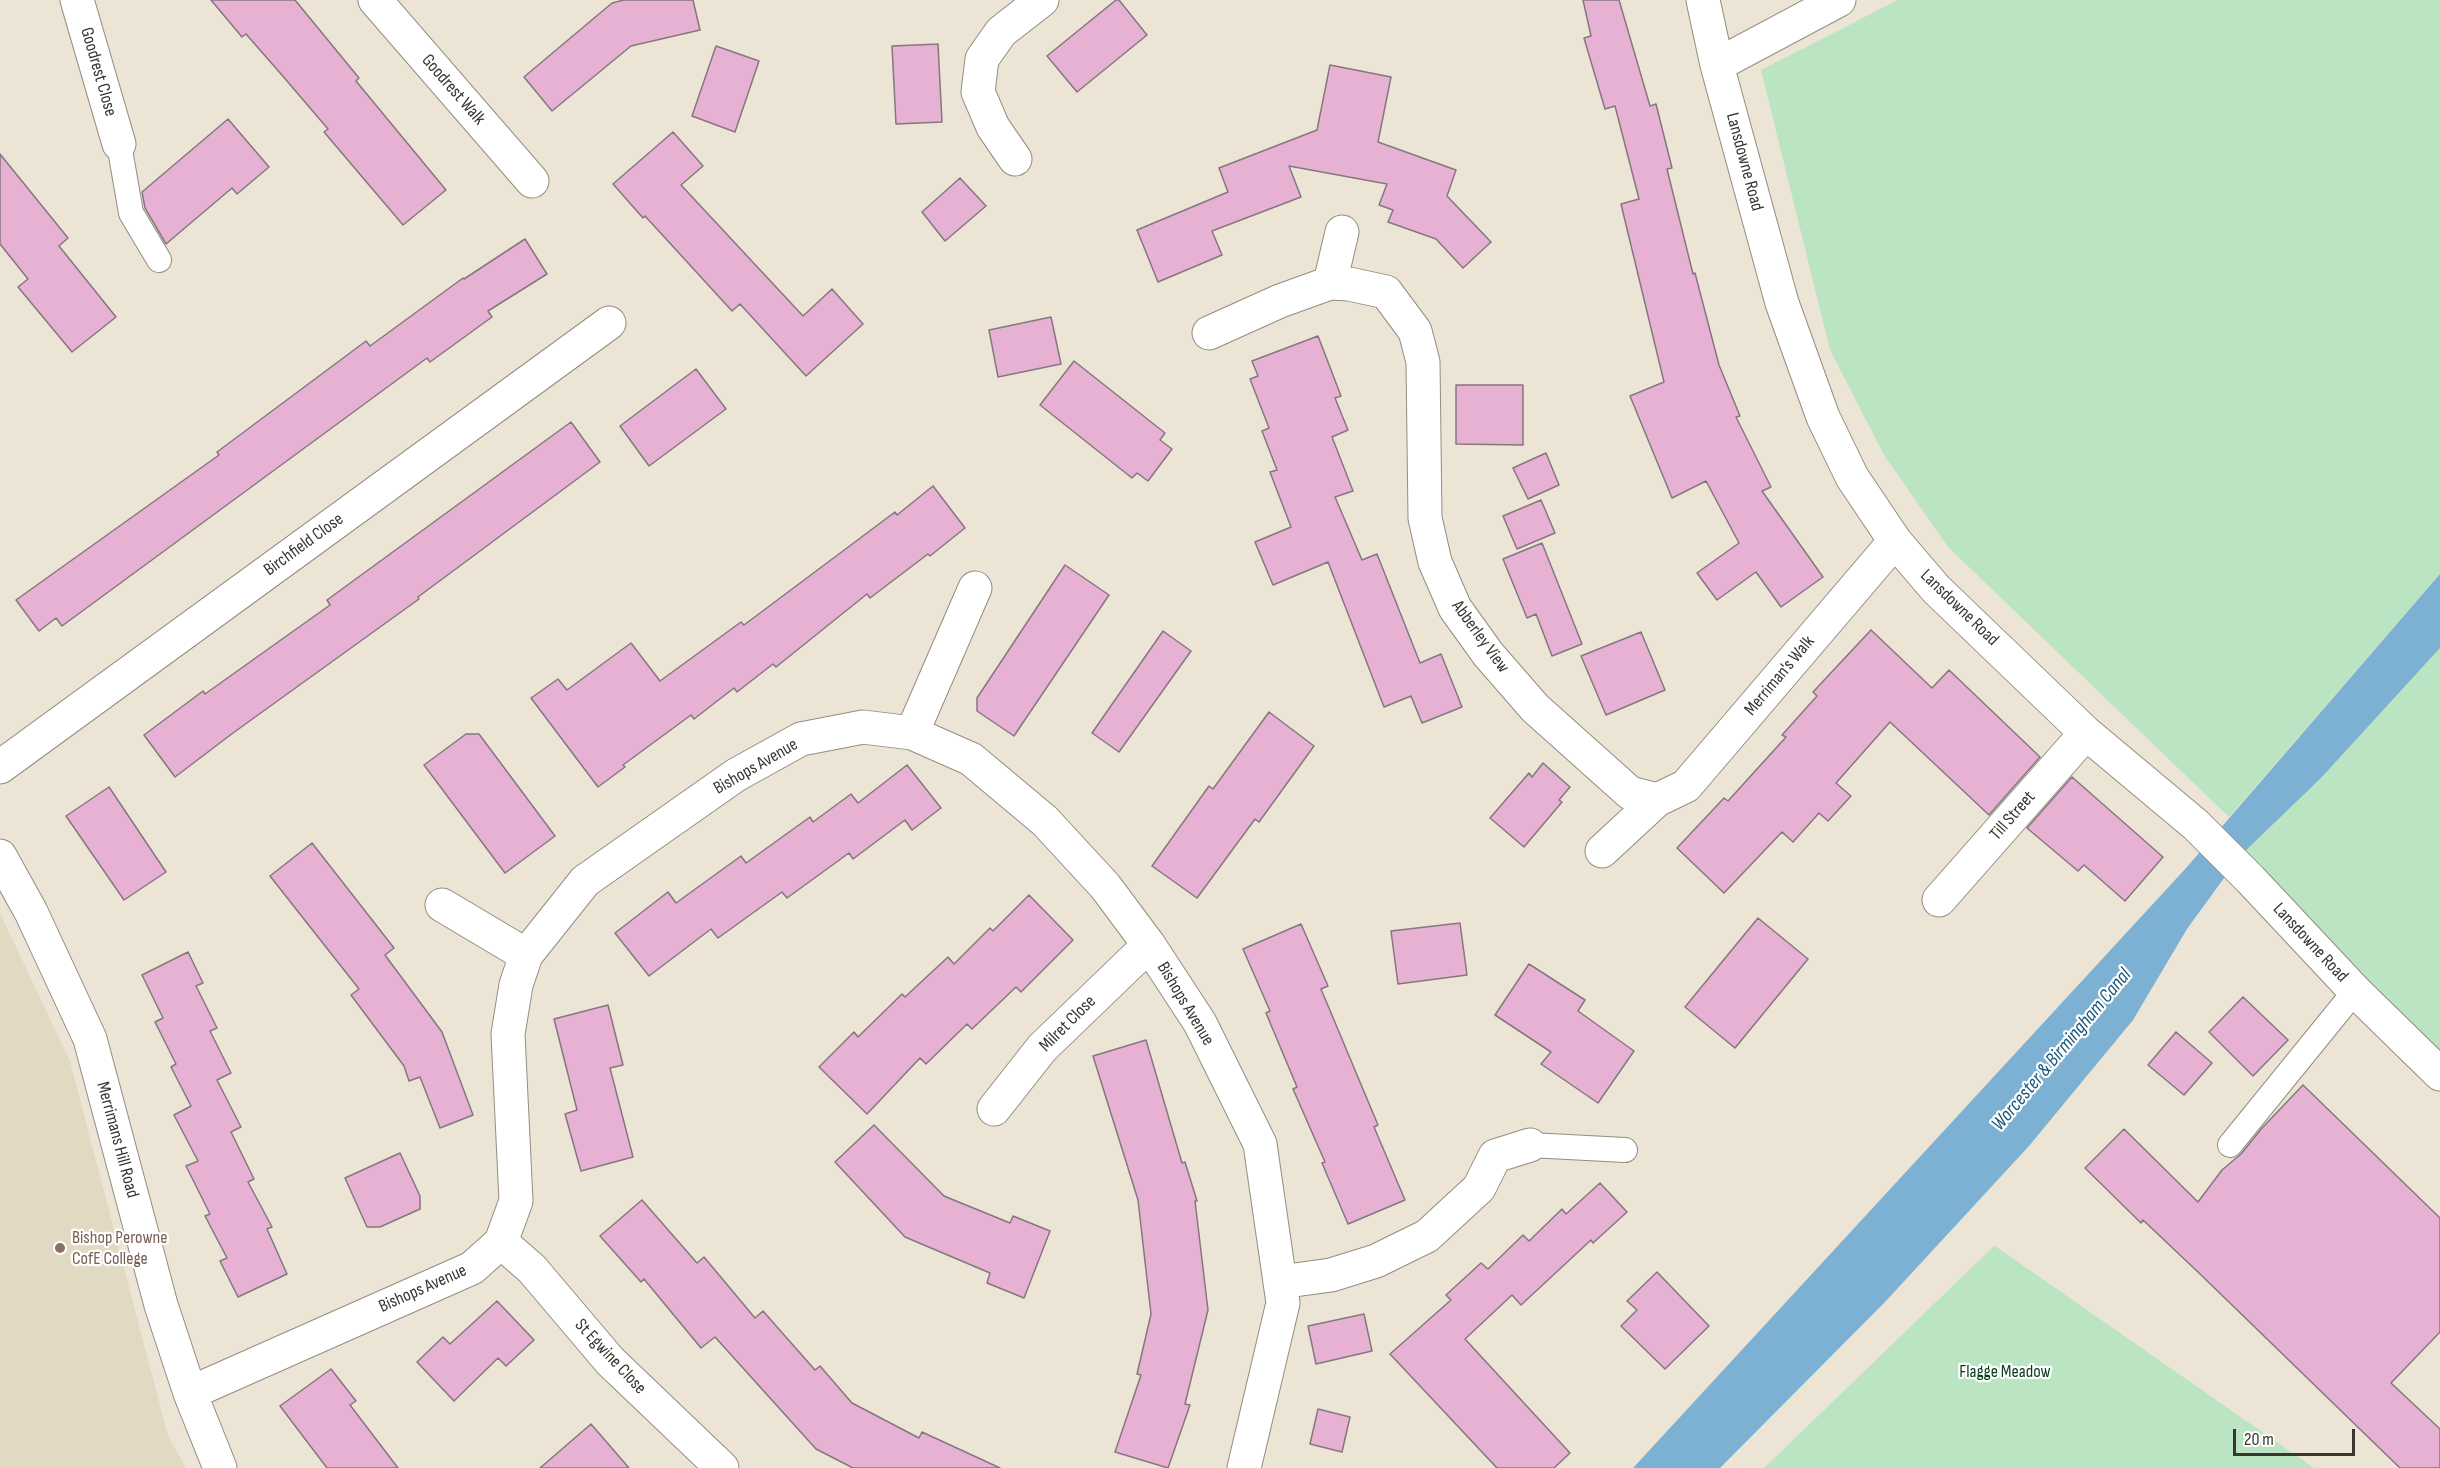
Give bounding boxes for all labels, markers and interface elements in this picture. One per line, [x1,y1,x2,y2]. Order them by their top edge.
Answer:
street label: Goodrest Close [75,25,121,119]
street label: Goodrest Walk [416,50,490,130]
street label: Lansdowne Road [1721,111,1767,213]
street label: Birchfield Close [260,509,348,581]
street label: Lansdowne Road [1915,565,2003,651]
street label: Abberley View [1446,597,1514,677]
street label: Merriman's Walk [1740,632,1820,720]
street label: Bishops Avenue [710,734,802,800]
street label: Till Street [1986,787,2040,845]
street label: Lansdowne Road [2268,899,2352,987]
street label: Bishops Avenue [1152,958,1218,1050]
water label: Worcester & Birmingham Canal [1987,964,2137,1136]
street label: Milret Close [1035,991,1101,1057]
street label: Merrimans Hill Road [91,1080,143,1200]
place label: Bishop Perowne CofE College [72,1227,167,1270]
marker: Bishop Perowne CofE College [53,1241,67,1255]
street label: Bishops Avenue [376,1260,470,1318]
street label: St Egwine Close [570,1315,650,1399]
park label: Flagge Meadow [1959,1361,2051,1383]
scale bar [2236,1417,2358,1455]
text: 20 m [2244,1429,2274,1450]

